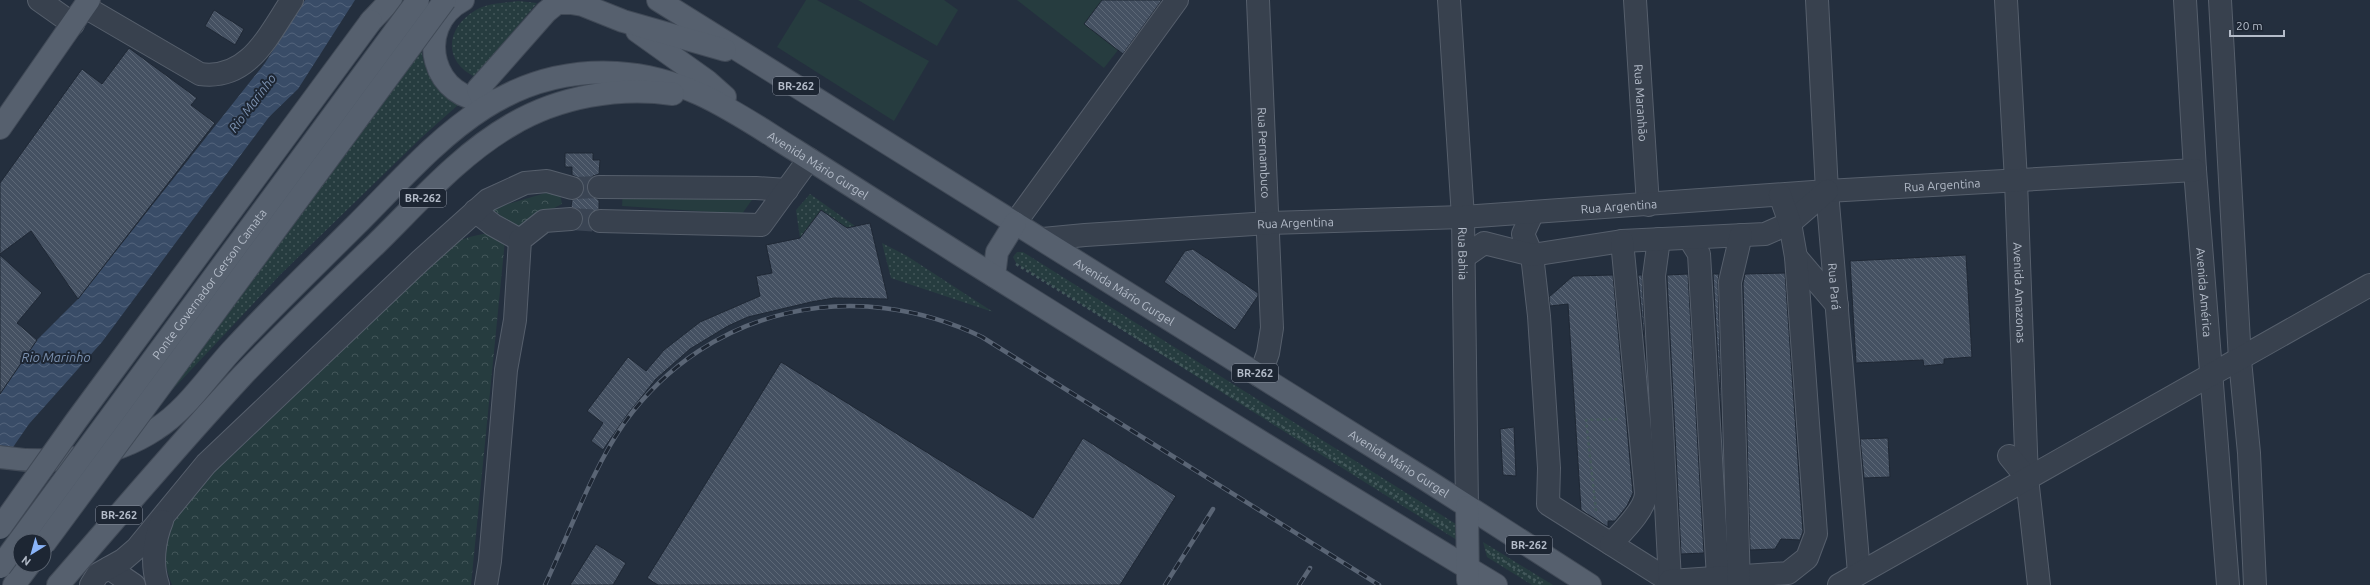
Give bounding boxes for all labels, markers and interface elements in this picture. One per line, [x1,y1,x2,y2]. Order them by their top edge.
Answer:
scale bar [2230,12,2284,38]
text: 20 m [2236,19,2263,32]
street label: Rua Maranhão [1633,64,1650,142]
water label: Rio Marinho [226,71,278,135]
road number: BR-262 [773,77,819,95]
street label: Rua Pernambuco [1256,107,1273,199]
street label: Avenida Mário Gurgel [766,128,871,201]
street label: Rua Argentina [1904,176,1981,193]
road number: BR-262 [400,189,446,207]
street label: Rua Argentina [1580,197,1658,215]
street label: Ponte Governador Gerson Camata [149,206,269,361]
street label: Rua Argentina [1257,215,1334,230]
street label: Rua Bahia [1457,227,1470,280]
street label: Avenida Amazonas [2012,242,2028,343]
street label: Avenida América [2195,247,2215,338]
street label: Avenida Mário Gurgel [1072,255,1177,328]
street label: Rua Pará [1827,262,1843,310]
water label: Rio Marinho [22,350,91,364]
road number: BR-262 [1232,364,1278,382]
street label: Avenida Mário Gurgel [1347,427,1452,499]
road number: BR-262 [96,506,142,524]
north arrow [12,533,52,573]
road number: BR-262 [1506,536,1552,554]
text: N [19,554,33,568]

